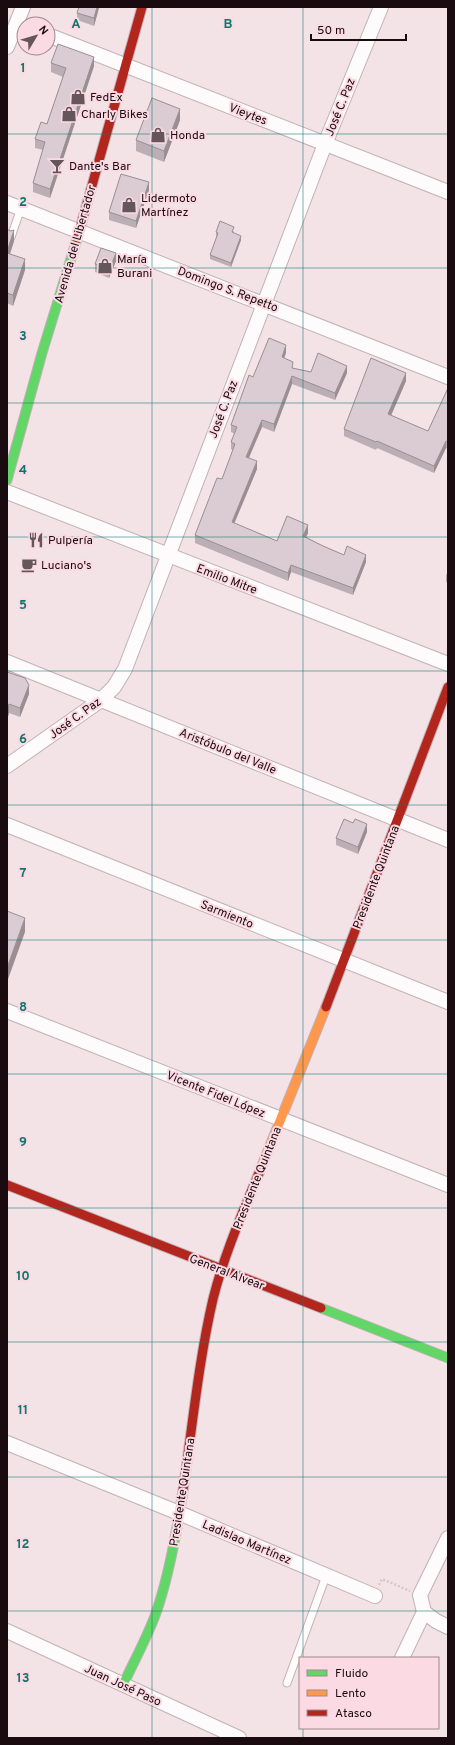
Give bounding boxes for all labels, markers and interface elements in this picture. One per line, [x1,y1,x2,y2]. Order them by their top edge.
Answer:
north arrow [16,16,56,56]
scale bar [311,16,406,42]
text: A [71,17,81,33]
text: B [224,17,233,33]
text: N [35,23,51,38]
text: 50 m [317,23,345,39]
text: 1 [20,61,26,77]
street label: José C. Paz [322,76,360,139]
shop icon: FedEx [69,88,87,106]
place label: FedEx [90,90,123,106]
street label: Vieytes [226,100,269,130]
shop icon: Charly Bikes [60,105,78,123]
place label: Charly Bikes [81,107,148,123]
shop icon: Honda [149,126,167,144]
place label: Honda [170,128,205,144]
bar icon: Dante's Bar [48,157,66,175]
place label: Dante's Bar [69,159,131,175]
street label: Avenida del Libertador [51,183,101,305]
place label: Lidermoto Martínez [141,191,197,221]
text: 2 [19,195,27,211]
shop icon: Lidermoto Martínez [120,196,138,214]
place label: María Burani [117,252,152,282]
shop icon: María Burani [96,257,114,275]
street label: Domingo S. Repetto [175,263,281,317]
text: 3 [19,329,27,345]
street label: José C. Paz [206,378,242,441]
text: 4 [19,463,27,479]
restaurant icon: Pulpería [27,531,45,549]
place label: Pulpería [48,533,93,549]
cafe icon: Luciano's [20,556,38,574]
place label: Luciano's [41,558,92,574]
street label: Emilio Mitre [194,561,259,599]
text: 5 [19,598,27,614]
street label: José C. Paz [46,694,105,743]
street label: Aristóbulo del Valle [177,725,279,779]
text: 6 [19,732,27,748]
street label: Presidente Quintana [350,823,404,931]
text: 7 [20,866,27,882]
street label: Sarmiento [198,897,256,933]
text: 8 [19,1000,27,1016]
street label: Vicente Fidel López [164,1068,268,1122]
street label: Presidente Quintana [230,1125,286,1232]
text: 9 [19,1135,27,1151]
street label: General Alvear [187,1251,267,1295]
text: 10 [16,1269,30,1285]
text: 11 [18,1403,28,1419]
street label: Presidente Quintana [167,1437,199,1548]
street label: Ladislao Martínez [200,1517,294,1569]
text: 12 [16,1537,30,1553]
legend [299,1657,439,1729]
street label: Juan José Paso [81,1661,164,1711]
text: Fluido [335,1666,368,1682]
text: 13 [17,1671,30,1687]
text: Lento [335,1686,366,1702]
text: Atasco [335,1706,372,1722]

